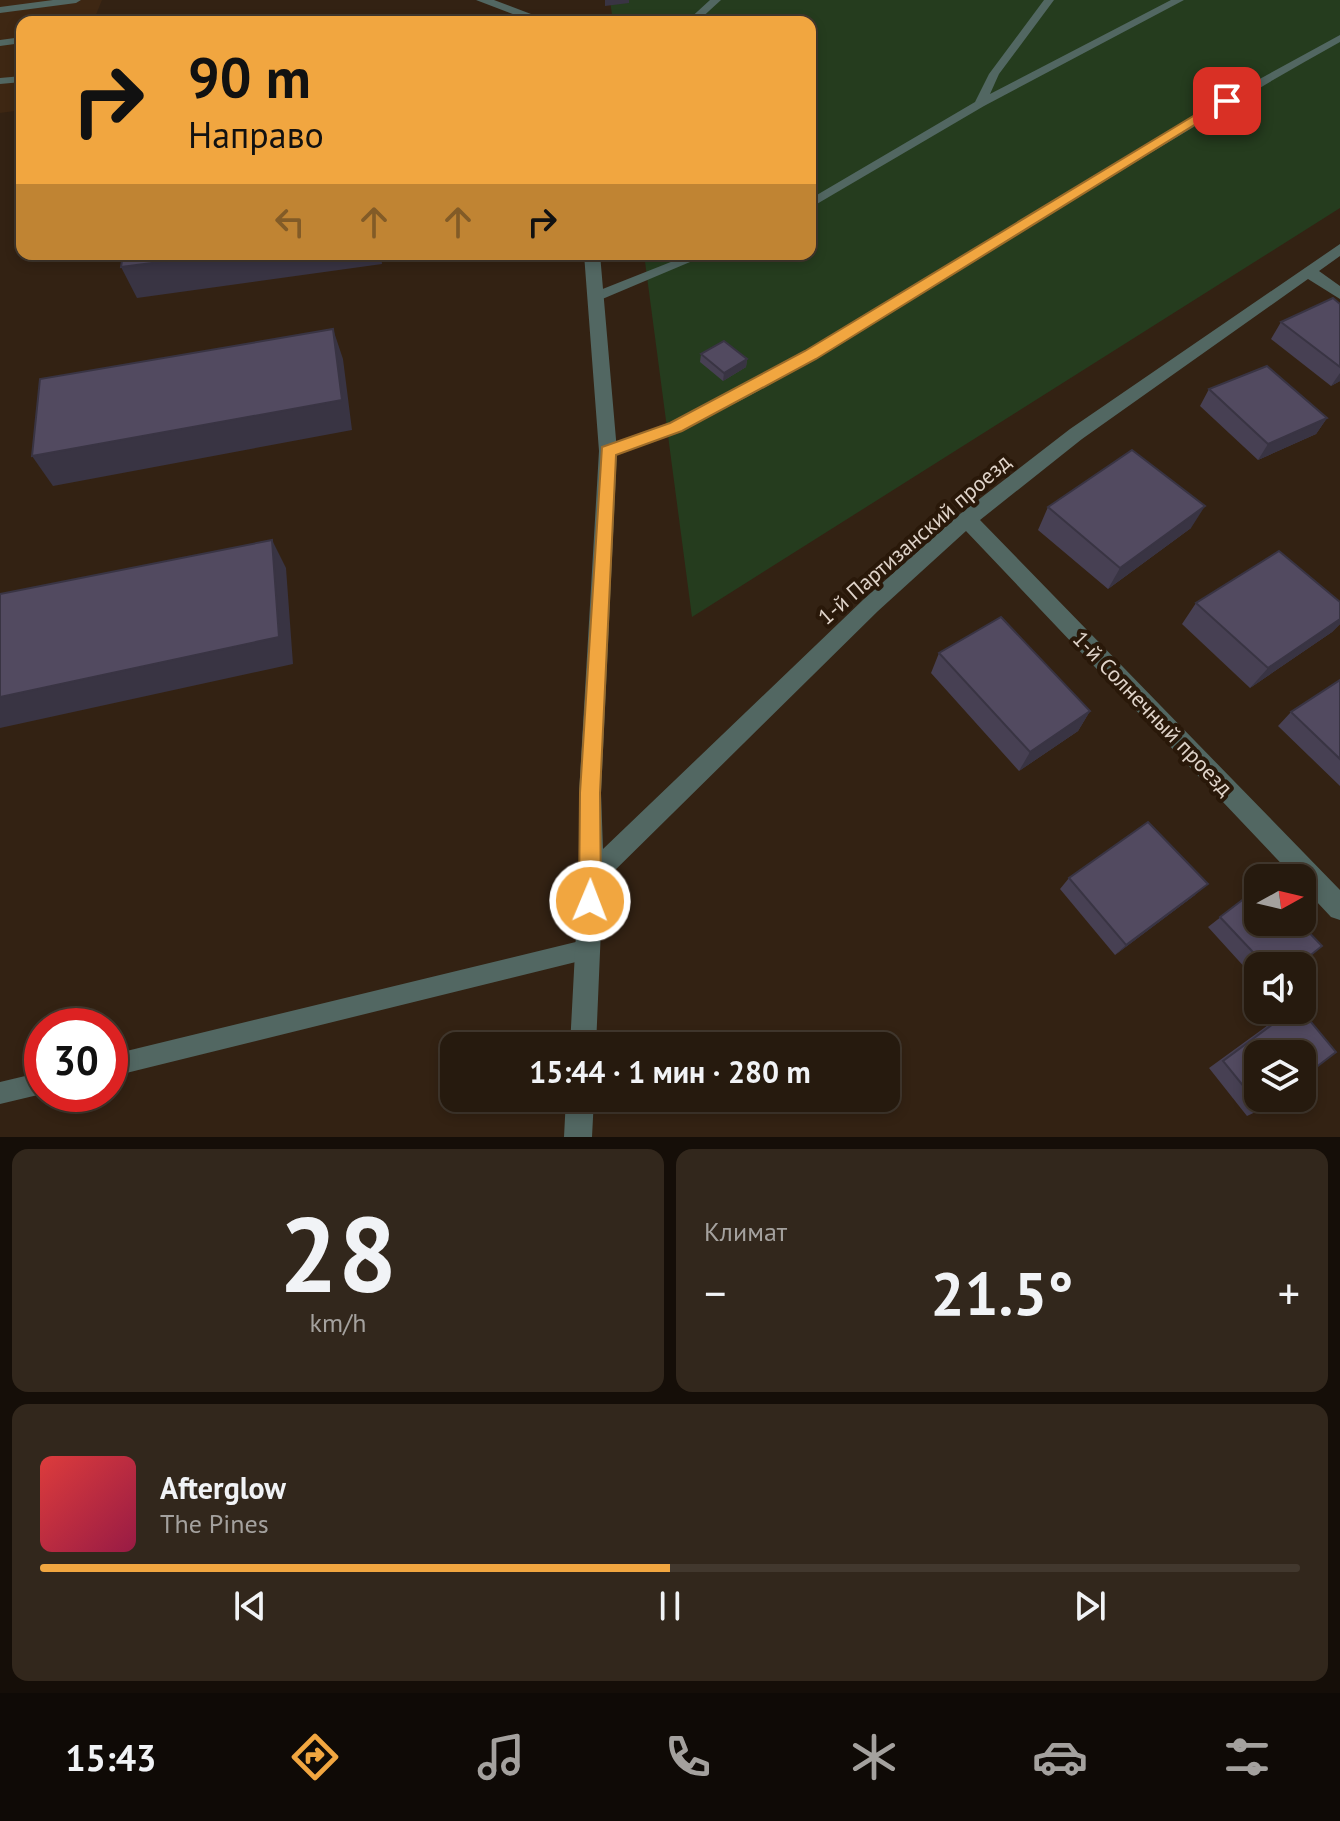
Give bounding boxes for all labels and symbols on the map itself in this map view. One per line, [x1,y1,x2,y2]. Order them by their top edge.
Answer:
pin [1193,67,1261,135]
street label: 1-й Партизанский проезд [812,447,1016,630]
street label: 1-й Солнечный проезд [1067,625,1239,801]
position arrow [548,859,632,943]
north arrow [1244,864,1316,936]
speed limit sign: 30 [24,1008,128,1112]

